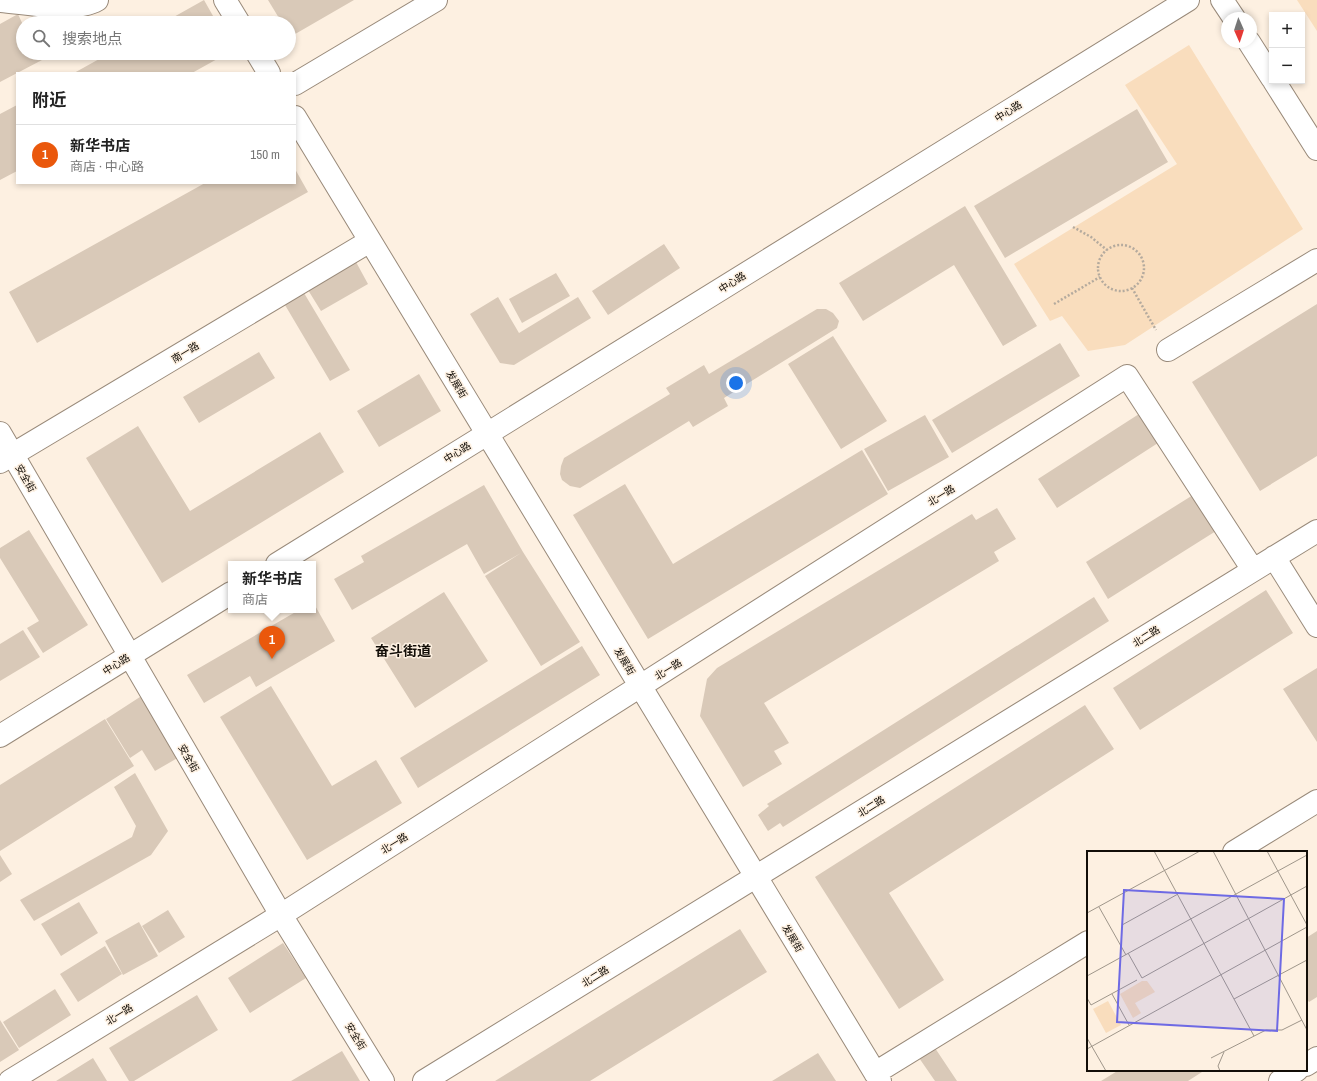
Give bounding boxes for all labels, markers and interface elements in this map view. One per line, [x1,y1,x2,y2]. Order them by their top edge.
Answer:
north arrow [1221,12,1257,48]
map controls [1269,12,1305,84]
button: + [1269,12,1305,48]
search box [16,16,296,60]
icon: search [30,27,52,49]
text: 搜索地点 [62,28,122,49]
button: − [1269,48,1305,84]
text: 附近 [32,88,66,111]
street label: 中心路 [992,98,1024,125]
text: 新华书店 [70,135,130,156]
text: 1 [42,146,48,163]
text: 150 m [250,146,280,163]
text: 商店 · 中心路 [70,158,144,175]
street label: 中心路 [716,269,748,296]
street label: 南一路 [169,339,201,366]
street label: 发展街 [443,368,470,400]
your location [726,373,746,393]
street label: 中心路 [441,439,473,466]
street label: 安全街 [12,462,39,494]
street label: 北一路 [925,482,957,509]
popup [228,561,316,613]
text: 新华书店 [242,568,302,589]
text: 商店 [242,591,268,608]
street label: 北二路 [1130,623,1162,650]
pin: 1 [259,626,285,659]
district label: 奋斗街道 [375,642,431,660]
street label: 发展街 [611,645,638,677]
street label: 中心路 [100,651,132,678]
street label: 北一路 [652,656,684,683]
street label: 安全街 [175,742,202,774]
street label: 北二路 [855,793,887,820]
street label: 北一路 [378,830,410,857]
inset map [1087,851,1307,1071]
street label: 发展街 [779,922,806,954]
street label: 北二路 [579,963,611,990]
street label: 北一路 [103,1001,135,1028]
street label: 安全街 [342,1020,369,1052]

